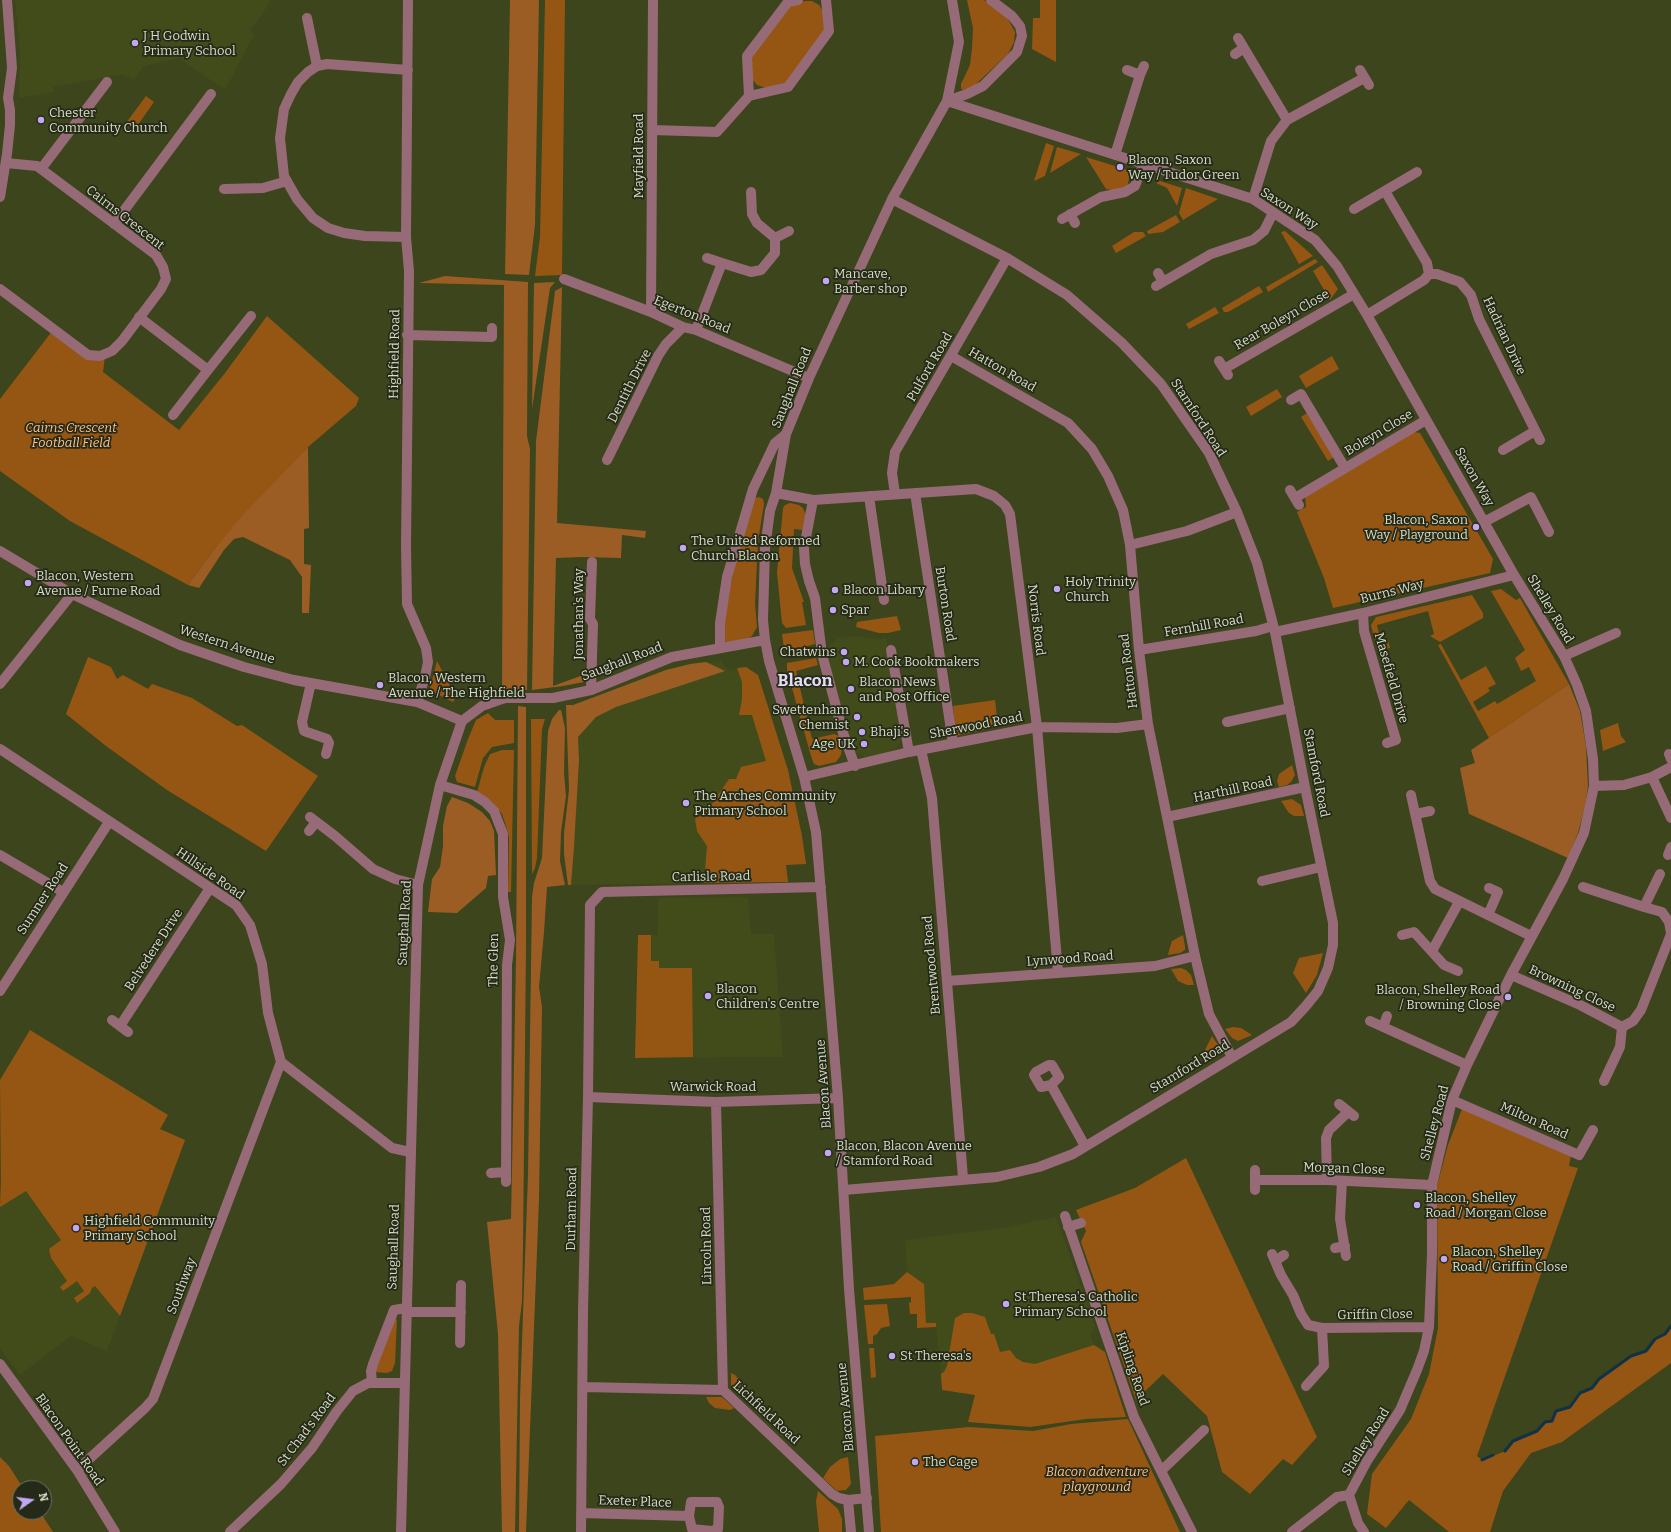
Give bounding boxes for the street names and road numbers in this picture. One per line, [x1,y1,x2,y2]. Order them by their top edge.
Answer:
street label: Mayfield Road [631,113,647,199]
street label: Cairns Crescent [83,183,167,253]
street label: Saxon Way [1257,185,1321,233]
street label: Rear Boleyn Close [1232,286,1332,354]
street label: Egerton Road [651,293,733,337]
street label: Hadrian Drive [1479,295,1529,377]
street label: Highfield Road [386,309,404,399]
street label: Pulford Road [904,330,956,404]
street label: Hatton Road [965,344,1039,396]
street label: Saughall Road [769,345,815,431]
street label: Dentith Drive [605,347,655,425]
street label: Stamford Road [1167,376,1229,460]
street label: Boleyn Close [1342,407,1416,459]
street label: Saxon Way [1451,445,1497,509]
street label: Burton Road [931,566,959,642]
street label: Jonathan's Way [571,568,587,660]
street label: Shelley Road [1523,572,1577,646]
street label: Burns Way [1359,577,1425,607]
street label: Norris Road [1024,583,1048,657]
street label: Fernhill Road [1163,611,1245,641]
street label: Western Avenue [177,622,277,668]
street label: Masefield Drive [1371,631,1411,725]
street label: Hatton Road [1117,633,1141,709]
street label: Saughall Road [579,639,665,685]
street label: Sherwood Road [928,709,1024,743]
street label: Stamford Road [1300,727,1332,819]
street label: Harthill Road [1192,774,1274,806]
street label: Hillside Road [173,845,247,903]
street label: Sumner Road [14,860,72,938]
street label: Carlisle Road [672,869,750,885]
street label: Saughall Road [395,880,415,966]
street label: Belvedere Drive [122,906,186,994]
street label: Brentwood Road [920,915,944,1015]
street label: The Glen [486,933,502,987]
street label: Lynwood Road [1026,948,1114,970]
street label: Browning Close [1526,962,1618,1016]
street label: Stamford Road [1147,1037,1233,1097]
street label: Blacon Avenue [813,1039,835,1129]
street label: Warwick Road [670,1079,756,1095]
street label: Shelley Road [1417,1084,1453,1162]
street label: Milton Road [1498,1099,1570,1143]
street label: Morgan Close [1303,1160,1385,1178]
street label: Durham Road [563,1167,581,1251]
street label: Saughall Road [385,1204,403,1290]
street label: Lincoln Road [699,1207,715,1285]
street label: Southway [164,1256,200,1316]
street label: Griffin Close [1337,1307,1413,1323]
street label: Kipling Road [1112,1330,1152,1408]
street label: Blacon Avenue [834,1362,858,1452]
street label: Lichfield Road [729,1378,803,1448]
street label: St Chad's Road [274,1390,340,1470]
street label: Blacon Point Road [31,1391,107,1489]
street label: Shelley Road [1339,1405,1393,1479]
street label: Exeter Place [598,1493,672,1511]

